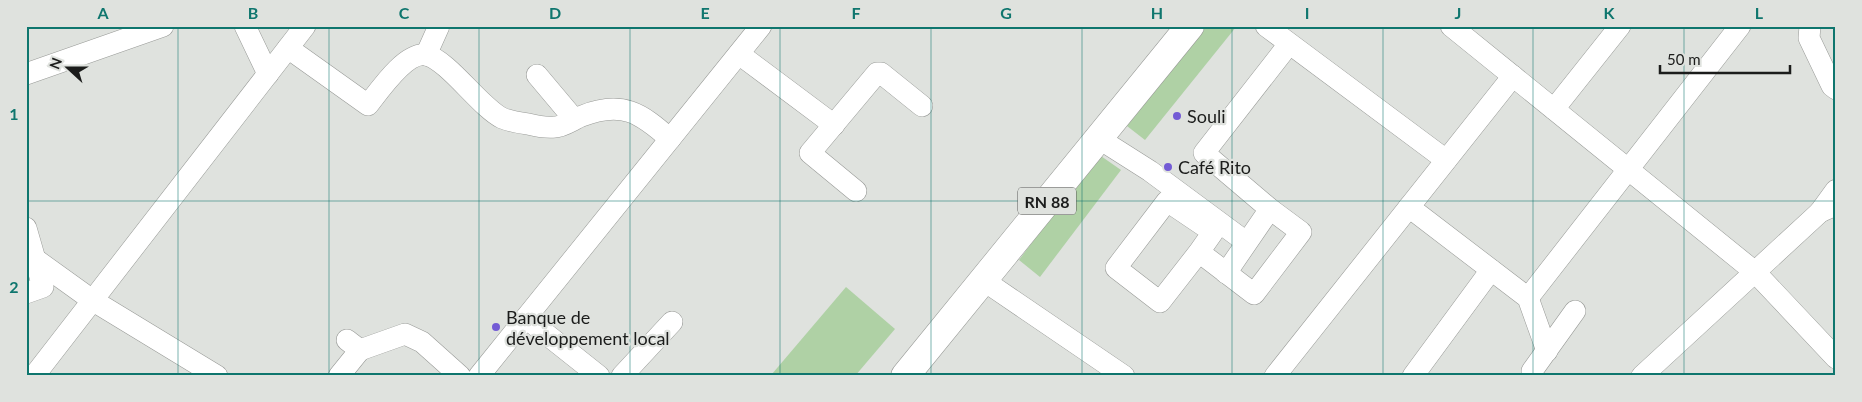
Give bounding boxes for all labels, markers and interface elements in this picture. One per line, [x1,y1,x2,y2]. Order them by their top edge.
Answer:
text: A [96,3,109,22]
text: B [248,3,258,22]
text: C [399,3,410,22]
text: D [549,3,561,22]
text: E [700,3,710,22]
text: F [851,3,861,22]
text: G [1000,3,1012,22]
text: H [1151,3,1163,22]
text: I [1305,3,1309,22]
text: J [1455,3,1461,22]
text: K [1604,3,1616,22]
text: L [1755,3,1764,22]
north arrow [42,42,92,92]
scale bar [1660,42,1790,74]
text: 50 m [1667,50,1701,68]
text: N [46,55,65,71]
text: 1 [9,104,19,123]
place label: Souli [1187,105,1226,127]
marker: Souli [1171,110,1183,122]
place label: Café Rito [1178,156,1251,178]
marker: Café Rito [1162,161,1174,173]
road number: RN 88 [1018,188,1076,215]
text: 2 [9,277,19,296]
place label: Banque de développement local [506,306,670,349]
marker: Banque de développement local [490,321,502,333]

